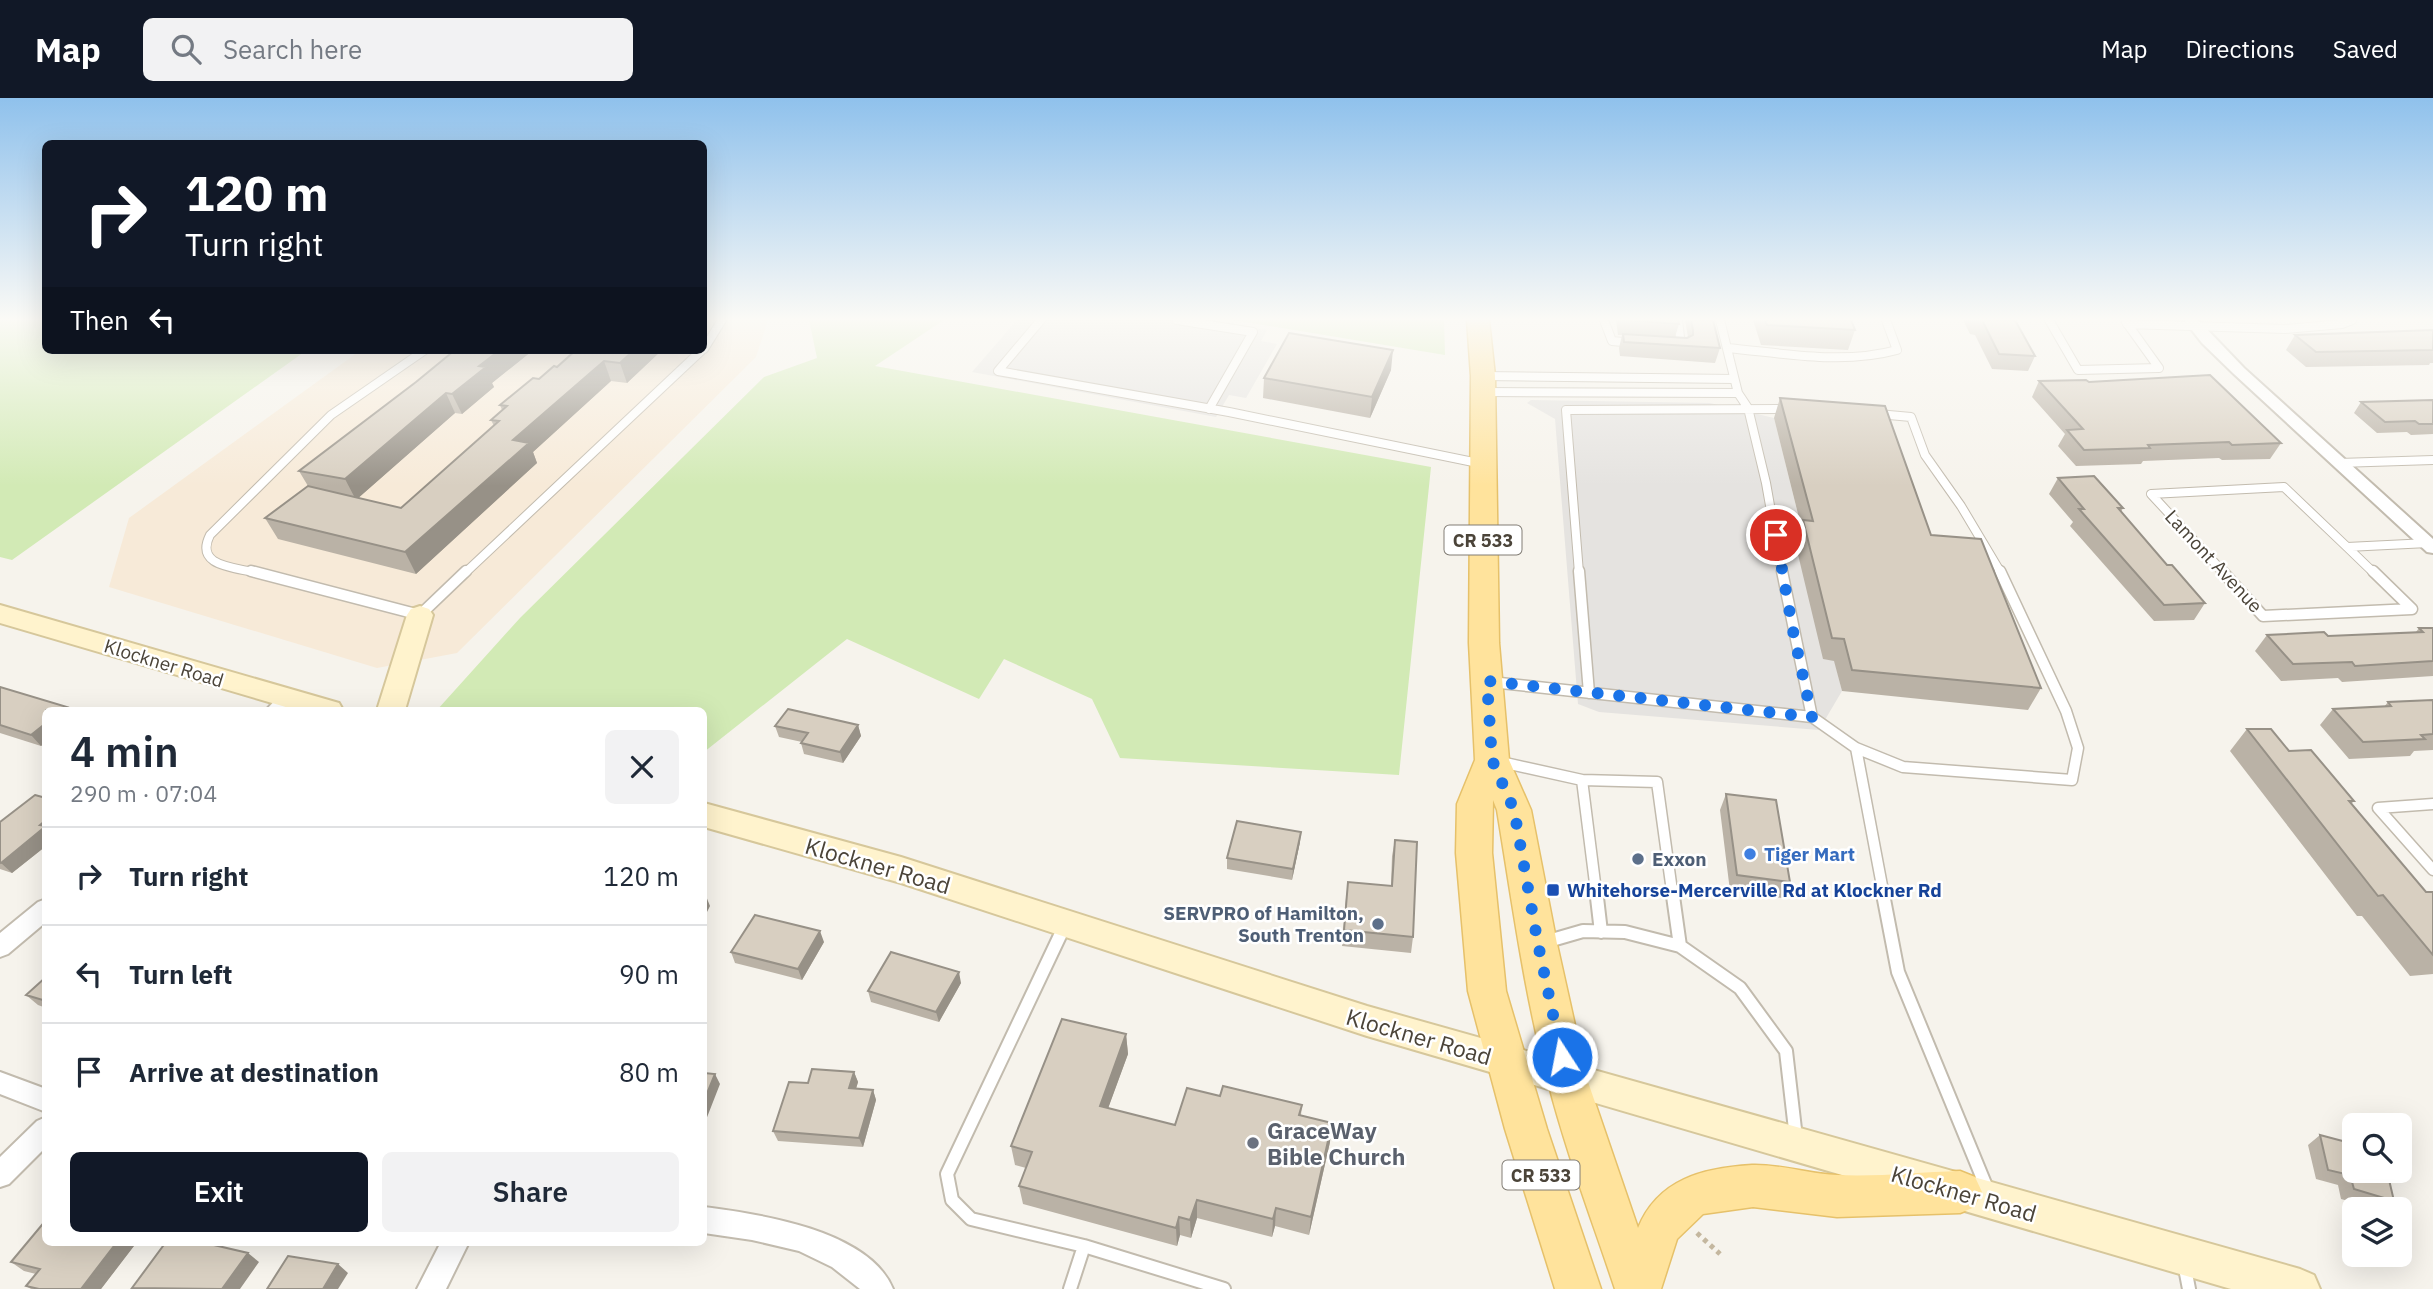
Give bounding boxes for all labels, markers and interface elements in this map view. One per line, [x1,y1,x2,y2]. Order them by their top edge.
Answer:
search box [143,18,633,81]
text: Map [35,28,101,71]
icon: search [167,30,205,68]
text: Search here [223,32,362,66]
text: Map [2101,33,2147,65]
text: Directions [2185,33,2295,65]
text: Saved [2333,33,2398,65]
text: 120 m [185,161,329,224]
icon: right [70,168,161,259]
text: Turn right [185,223,323,265]
icon: left [143,301,181,339]
text: Then [70,303,129,337]
street label: Lamont Avenue [2160,504,2268,618]
pin [1746,505,1806,565]
icon: arrive [1757,516,1795,554]
road number: CR 533 [1444,526,1522,555]
street label: Klockner Road [101,633,227,693]
text: 4 min [70,724,179,779]
button: close [605,730,679,804]
text: 290 m · 07:04 [70,778,217,808]
street label: Klockner Road [802,830,954,900]
place label: Tiger Mart [1764,842,1855,866]
marker: Tiger Mart [1742,846,1758,862]
place label: Exxon [1652,847,1707,871]
marker: Exxon [1630,851,1646,867]
icon: right [70,857,108,895]
text: Turn right [129,859,248,893]
text: 120 m [603,859,679,893]
place label: Whitehorse-Mercerville Rd at Klockner Rd [1567,878,1942,902]
marker: Whitehorse-Mercerville Rd at Klockner Rd [1545,882,1561,898]
place label: SERVPRO of Hamilton, South Trenton [1163,901,1364,947]
marker: SERVPRO of Hamilton, South Trenton [1370,916,1386,932]
icon: left [70,955,108,993]
text: Turn left [129,957,232,991]
text: 90 m [619,957,679,991]
street label: Klockner Road [1343,1001,1495,1071]
position arrow [1525,1020,1599,1094]
icon: arrive [70,1053,108,1091]
text: Arrive at destination [129,1055,379,1089]
text: 80 m [619,1055,679,1089]
map controls [2342,1113,2412,1267]
button: search [2342,1113,2412,1183]
place label: GraceWay Bible Church [1267,1115,1405,1171]
marker: GraceWay Bible Church [1245,1135,1261,1151]
button: Exit [70,1152,368,1232]
button: Share [382,1152,679,1232]
street label: Klockner Road [1888,1158,2040,1228]
road number: CR 533 [1502,1160,1580,1190]
button: layers [2342,1197,2412,1267]

